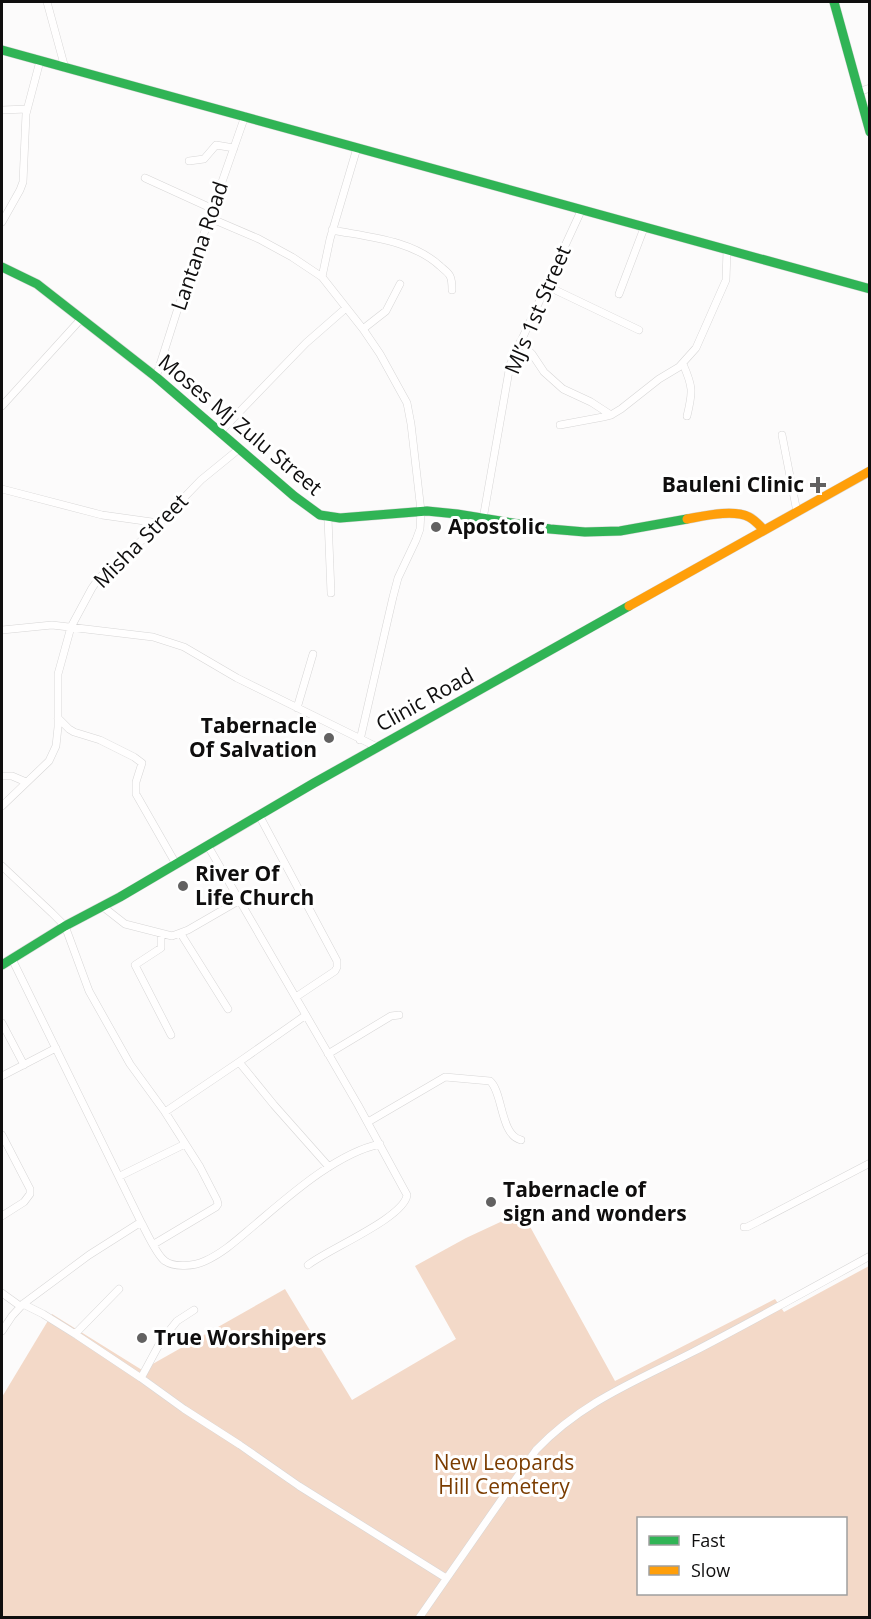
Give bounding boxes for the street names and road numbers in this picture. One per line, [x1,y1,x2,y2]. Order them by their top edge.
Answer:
street label: Lantana Road [164,177,234,314]
street label: MJ’s 1st Street [497,241,577,378]
street label: Moses Mj Zulu Street [153,347,328,501]
street label: Misha Street [87,487,194,594]
street label: Clinic Road [371,661,478,737]

